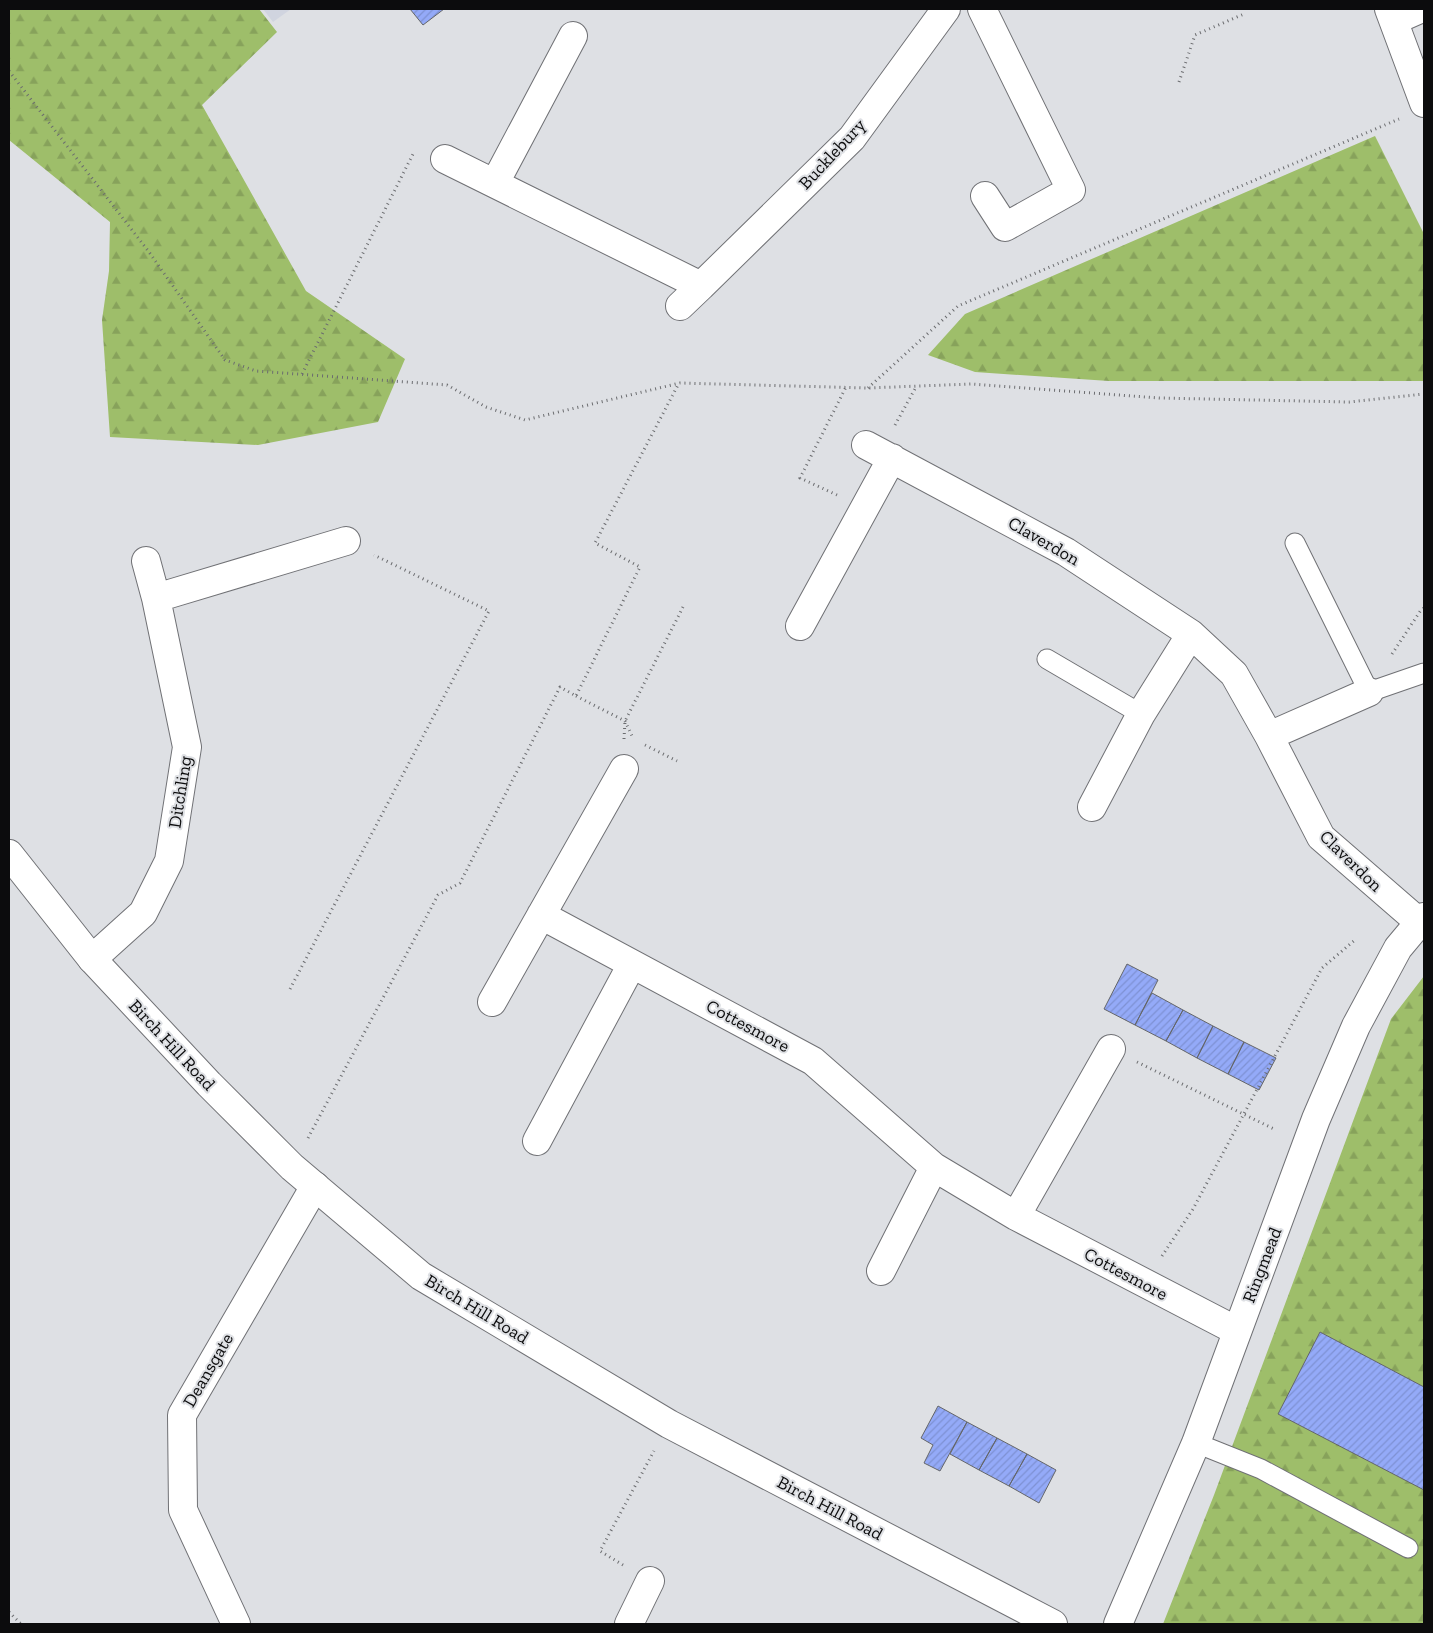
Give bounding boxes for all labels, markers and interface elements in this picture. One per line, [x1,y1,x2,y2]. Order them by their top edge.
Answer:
street label: Bucklebury [794,114,871,194]
street label: Claverdon [1004,512,1084,571]
street label: Ditchling [163,754,197,830]
street label: Claverdon [1315,826,1388,897]
street label: Birch Hill Road [124,995,220,1095]
street label: Cottesmore [703,995,793,1057]
street label: Ringmead [1238,1224,1286,1306]
street label: Cottesmore [1081,1243,1171,1305]
street label: Birch Hill Road [421,1270,533,1349]
street label: Deansgate [178,1329,238,1411]
street label: Birch Hill Road [773,1471,887,1545]

